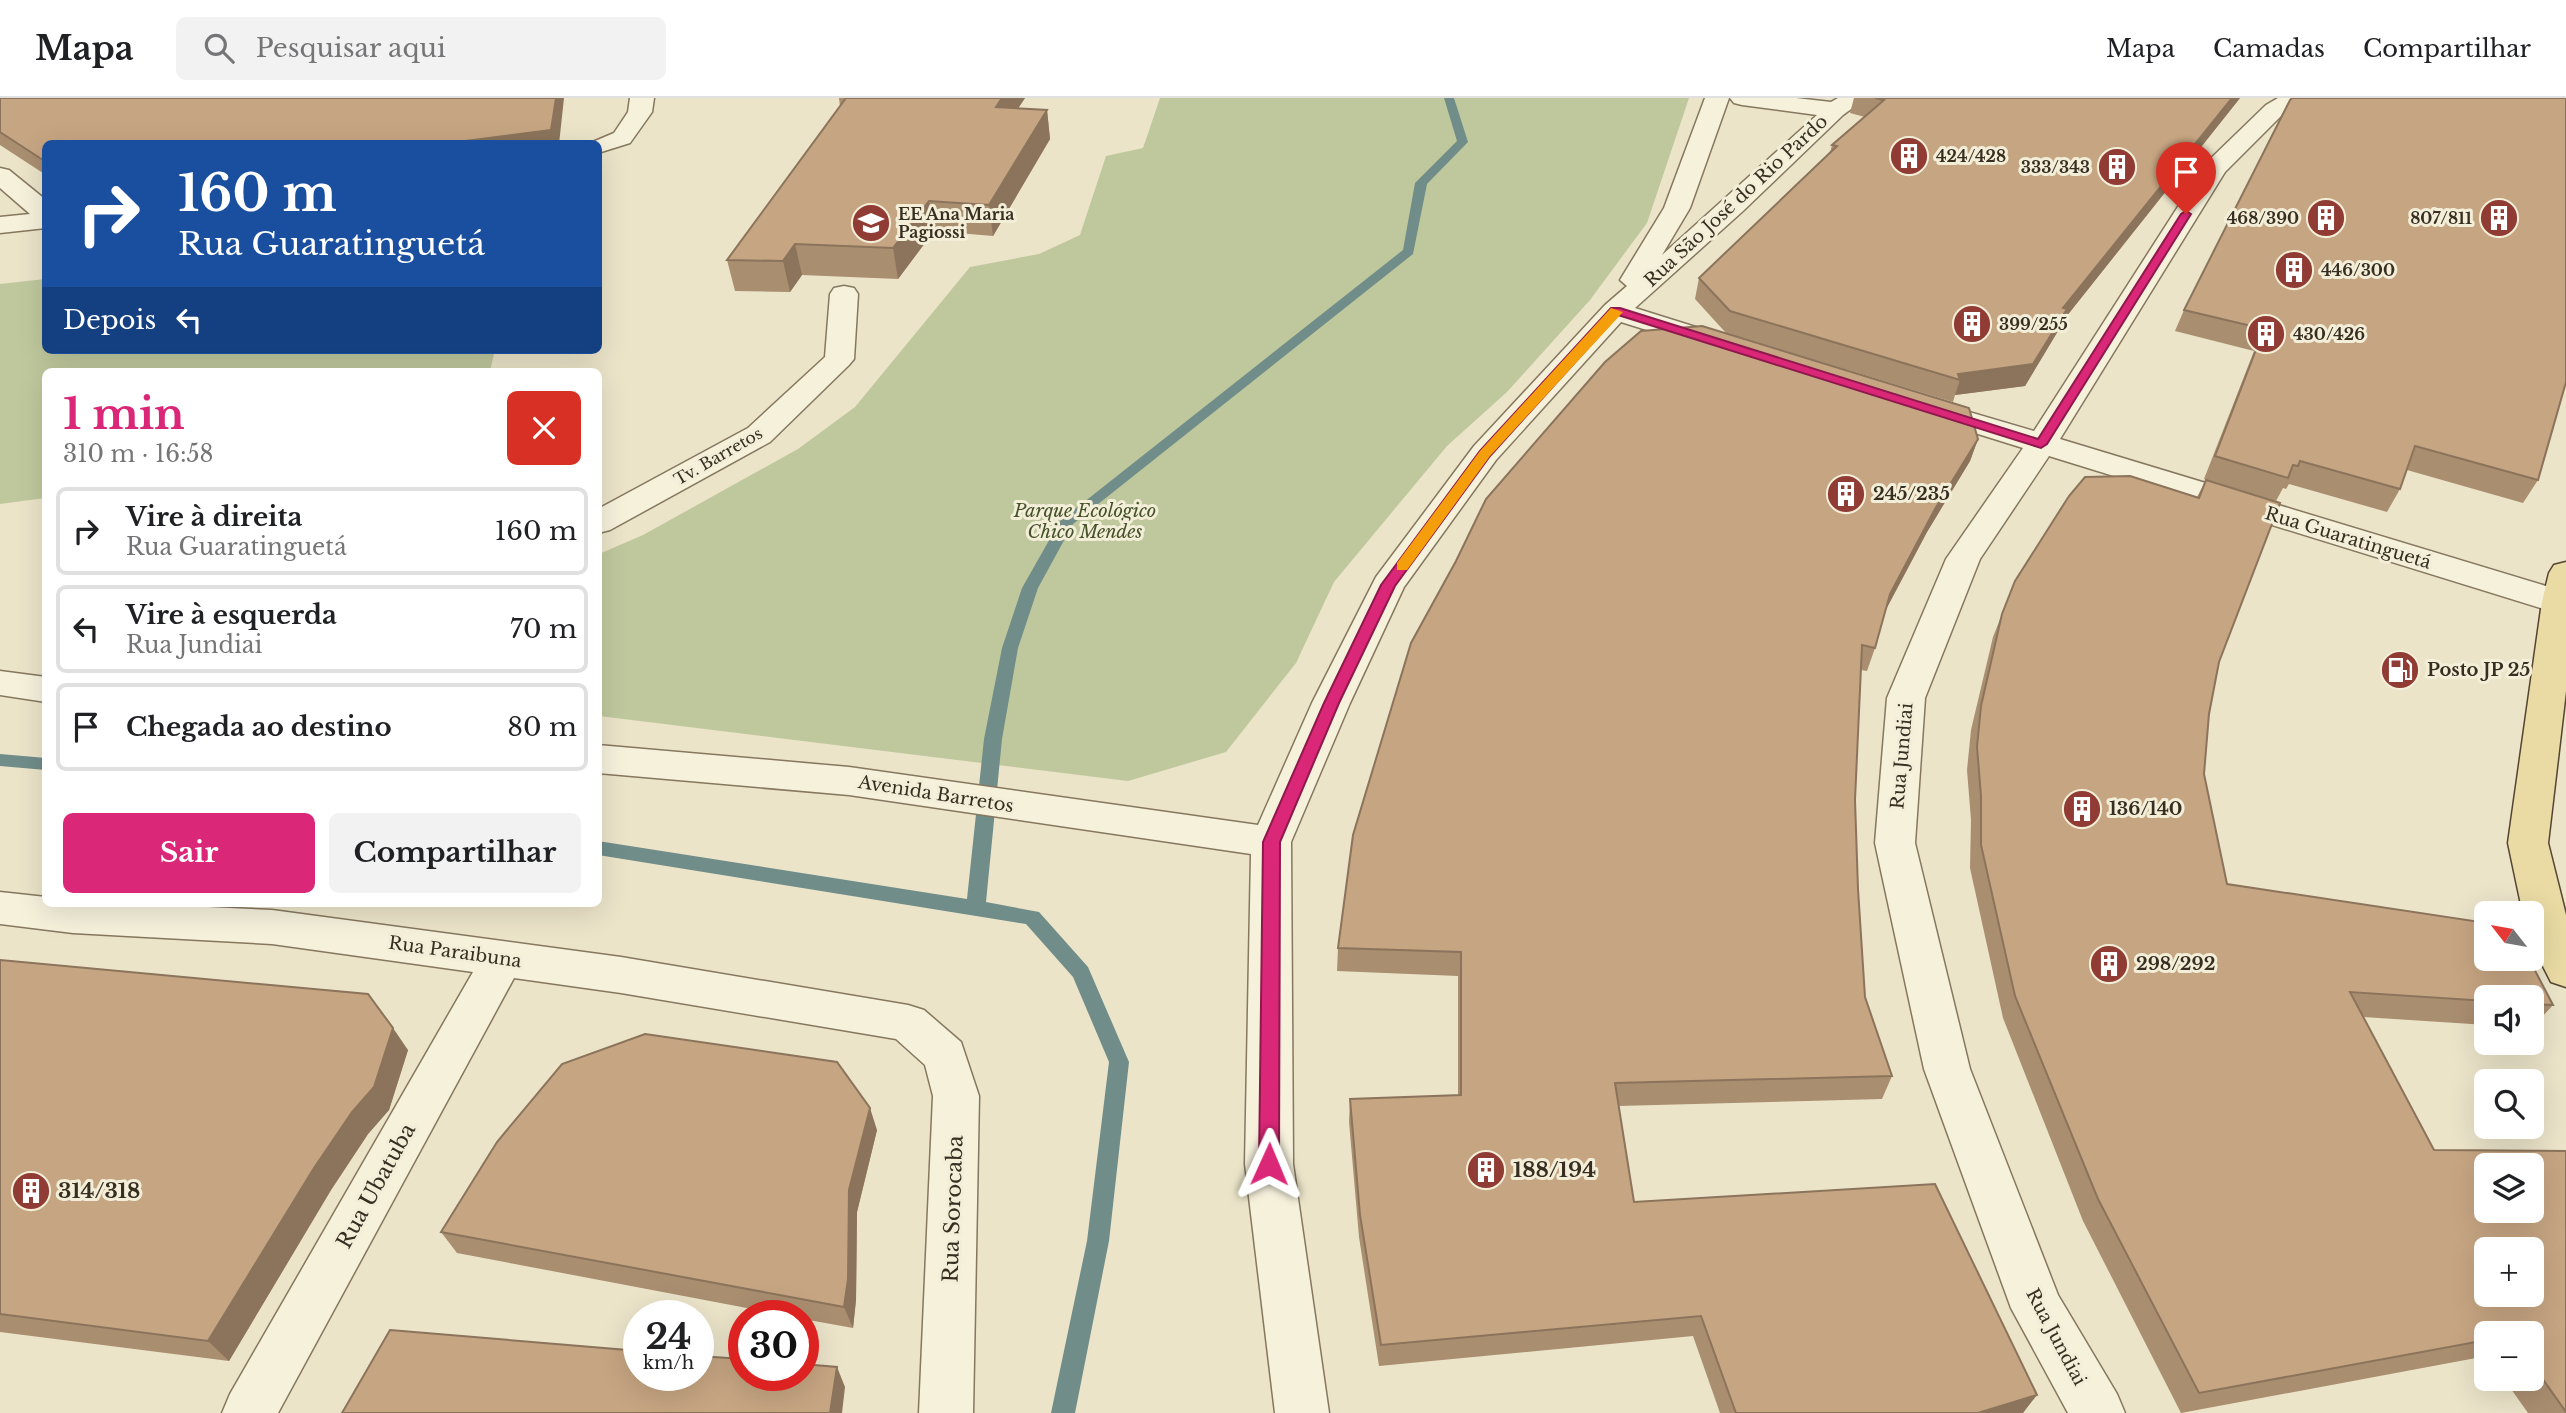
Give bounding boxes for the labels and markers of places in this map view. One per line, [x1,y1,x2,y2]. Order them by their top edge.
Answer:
building icon: 424/428 [1888,135,1930,177]
pin [2156,142,2216,214]
place label: 424/428 [1936,146,2006,166]
building icon: 333/343 [2096,146,2138,188]
place label: 333/343 [2021,157,2090,177]
building icon: 468/390 [2305,197,2347,239]
building icon: 807/811 [2478,197,2520,239]
school or university icon: EE Ana Maria Pagiossi [850,202,892,244]
place label: EE Ana Maria Pagiossi [898,204,1015,242]
place label: 468/390 [2227,208,2299,228]
place label: 807/811 [2410,208,2472,228]
building icon: 446/300 [2273,249,2315,291]
place label: 446/300 [2321,260,2395,280]
building icon: 399/255 [1951,303,1993,345]
building icon: 430/426 [2245,313,2287,355]
place label: 399/255 [1999,314,2068,334]
place label: 430/426 [2293,324,2365,344]
building icon: 245/235 [1825,473,1867,515]
place label: 245/235 [1873,483,1950,505]
fuel station icon: Posto JP 25 [2379,649,2421,691]
place label: Posto JP 25 [2427,659,2530,681]
building icon: 136/140 [2061,788,2103,830]
place label: 136/140 [2109,798,2182,820]
building icon: 298/292 [2088,943,2130,985]
place label: 298/292 [2136,953,2215,975]
building icon: 188/194 [1465,1149,1507,1191]
place label: 188/194 [1513,1157,1596,1183]
building icon: 314/318 [10,1170,52,1212]
place label: 314/318 [58,1178,140,1204]

